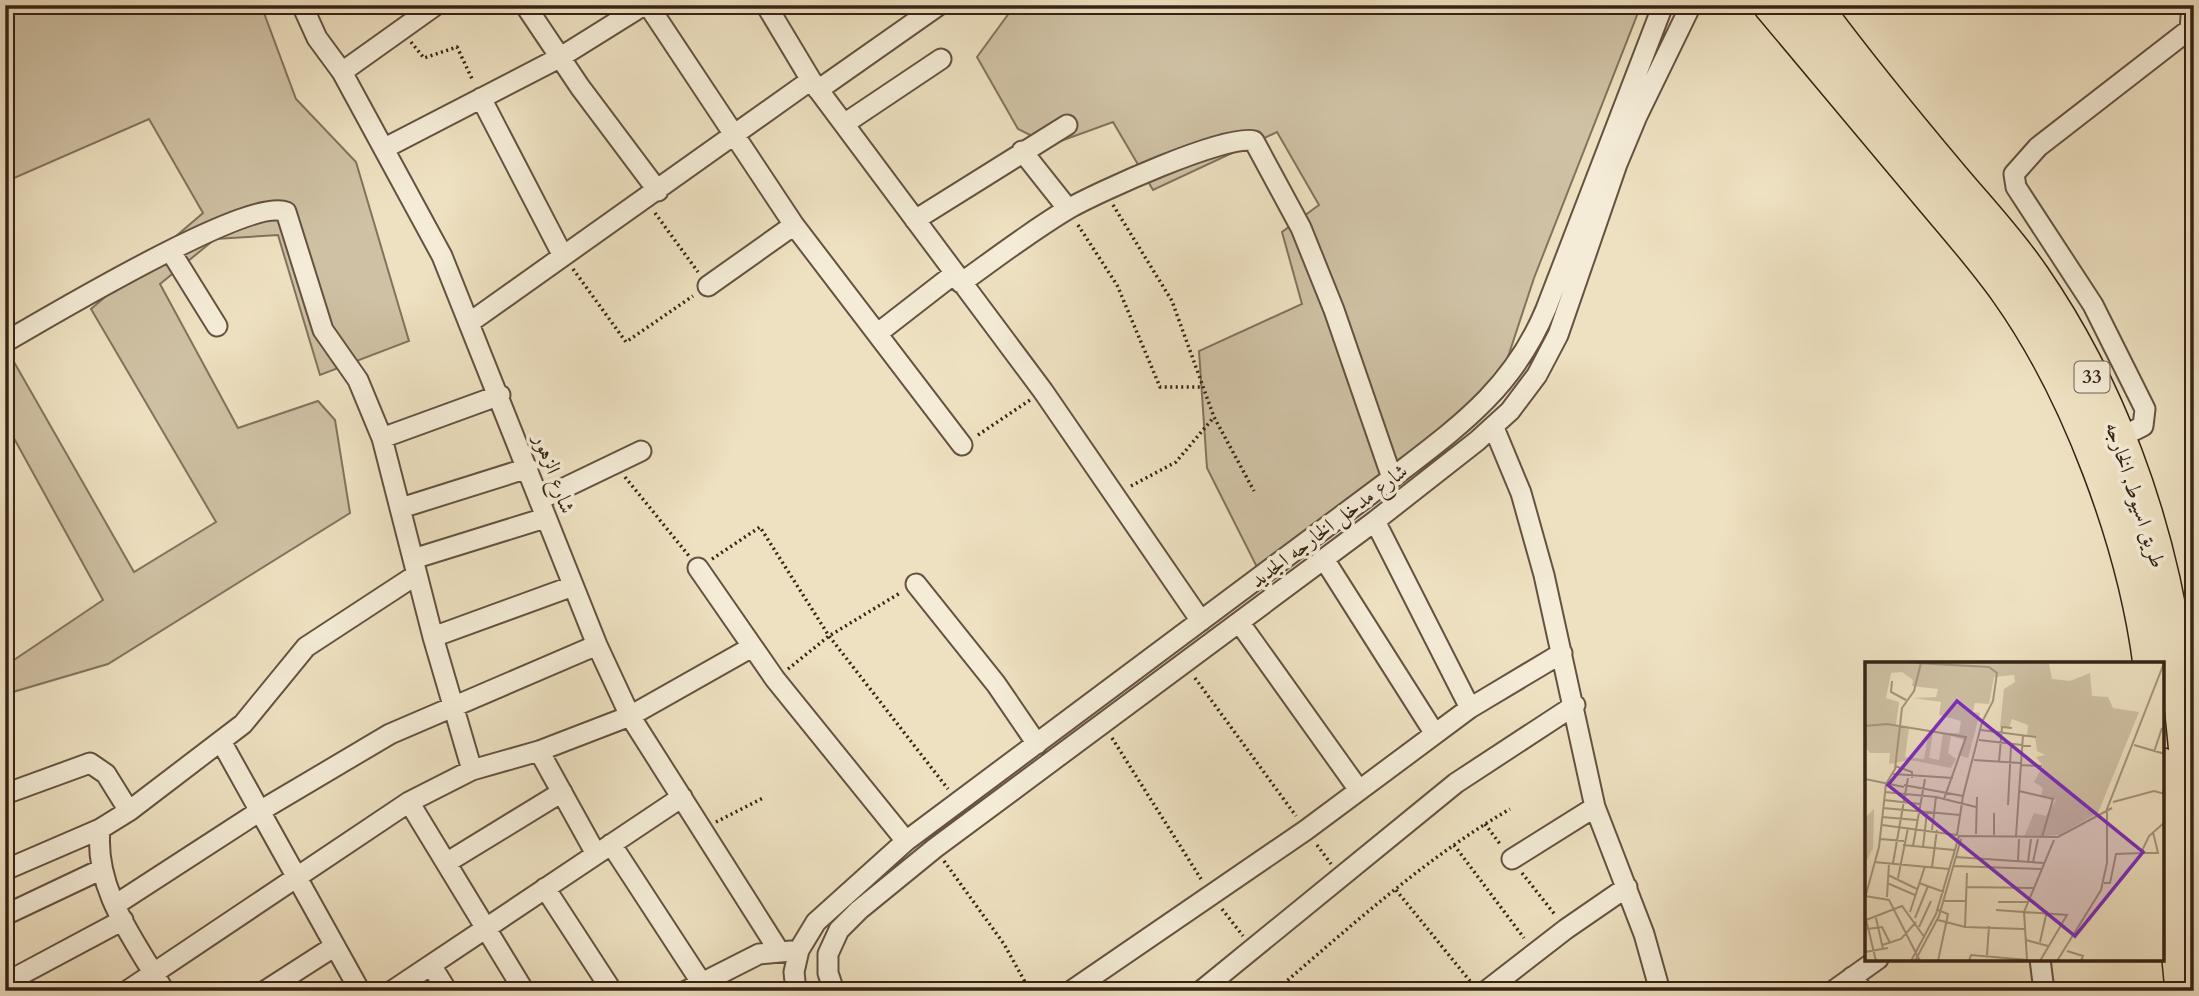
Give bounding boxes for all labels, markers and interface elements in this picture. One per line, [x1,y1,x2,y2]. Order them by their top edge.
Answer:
road number: 33 [2074,362,2110,392]
street label: طريق اسيوط, الخارجه [2098,418,2172,572]
street label: شارع الزهور [523,428,582,519]
street label: شارع مدخل الخارجه الجديد [1244,457,1416,597]
inset map [1865,662,2164,961]

